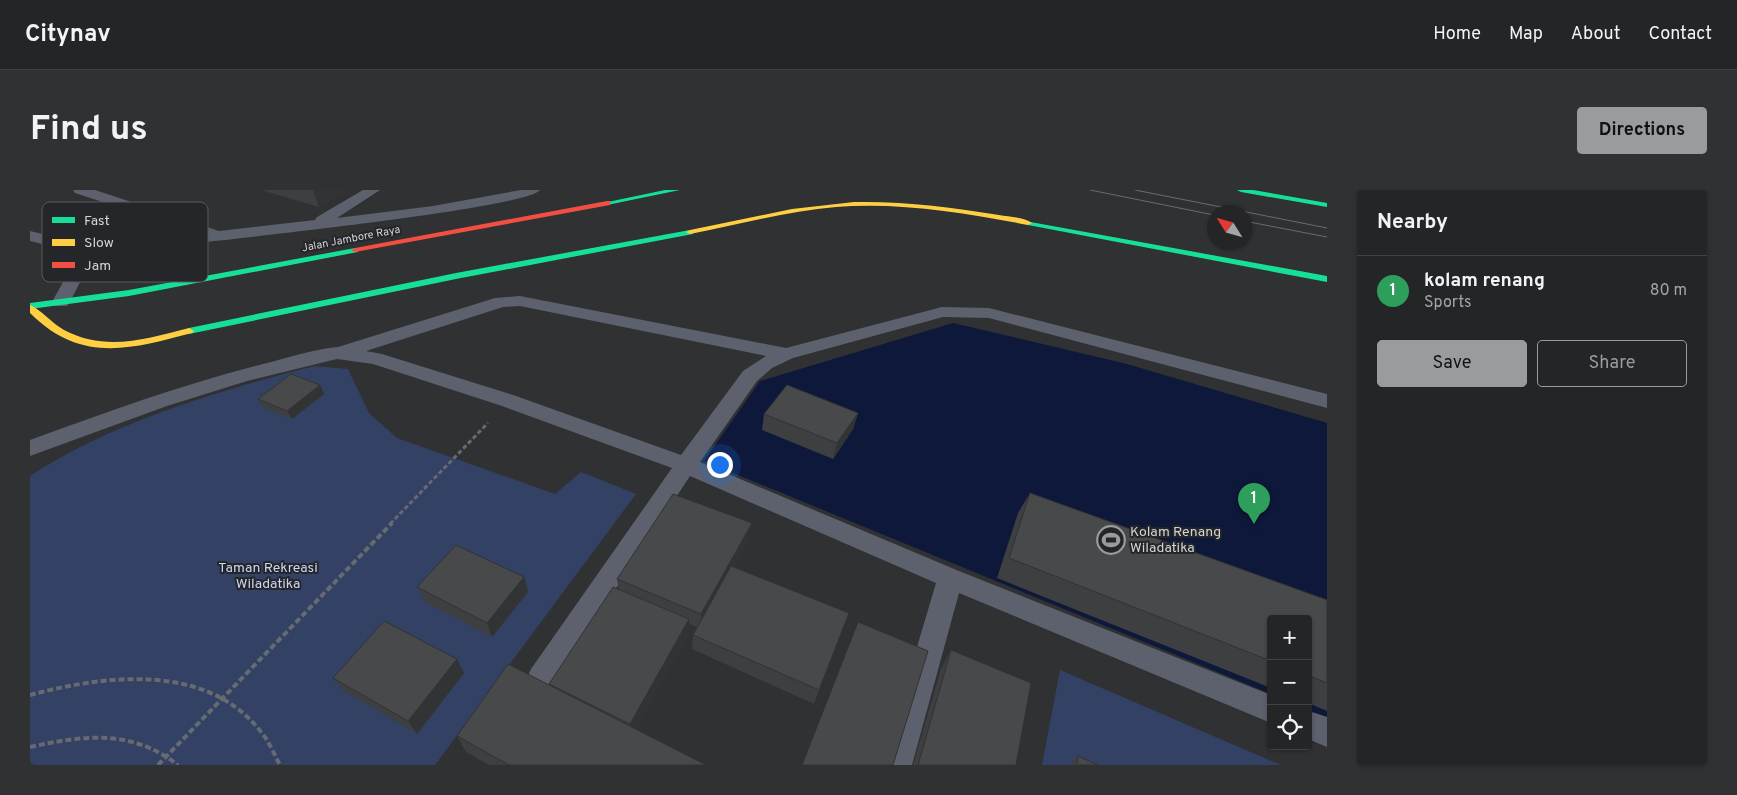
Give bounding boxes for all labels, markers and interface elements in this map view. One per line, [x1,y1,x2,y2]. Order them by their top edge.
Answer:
text: Citynav [25,20,111,50]
text: Home [1433,23,1481,46]
text: Map [1509,23,1543,46]
text: About [1571,23,1620,46]
text: Contact [1648,23,1712,46]
button: Directions [1577,107,1707,154]
text: Find us [30,108,148,152]
legend [42,202,208,282]
north arrow [1207,205,1252,250]
text: Nearby [1377,209,1448,236]
text: Fast [84,213,110,230]
street label: Jalan Jambore Raya [301,223,402,255]
text: Slow [84,235,114,252]
text: Jam [84,258,111,275]
text: kolam renang [1424,269,1545,293]
text: 1 [1390,281,1396,301]
text: 80 m [1650,281,1687,301]
text: Sports [1424,293,1472,313]
button: Save [1377,340,1527,387]
button: Share [1537,340,1687,387]
your location [707,452,733,478]
pin: 1 [1238,483,1270,524]
place label: Kolam Renang Wiladatika [1130,524,1221,557]
sports icon: Kolam Renang Wiladatika [1096,525,1126,555]
park label: Taman Rekreasi Wiladatika [218,560,318,593]
map controls [1267,615,1312,750]
button: + [1267,615,1312,660]
button: − [1267,660,1312,705]
button: locate [1267,705,1312,750]

